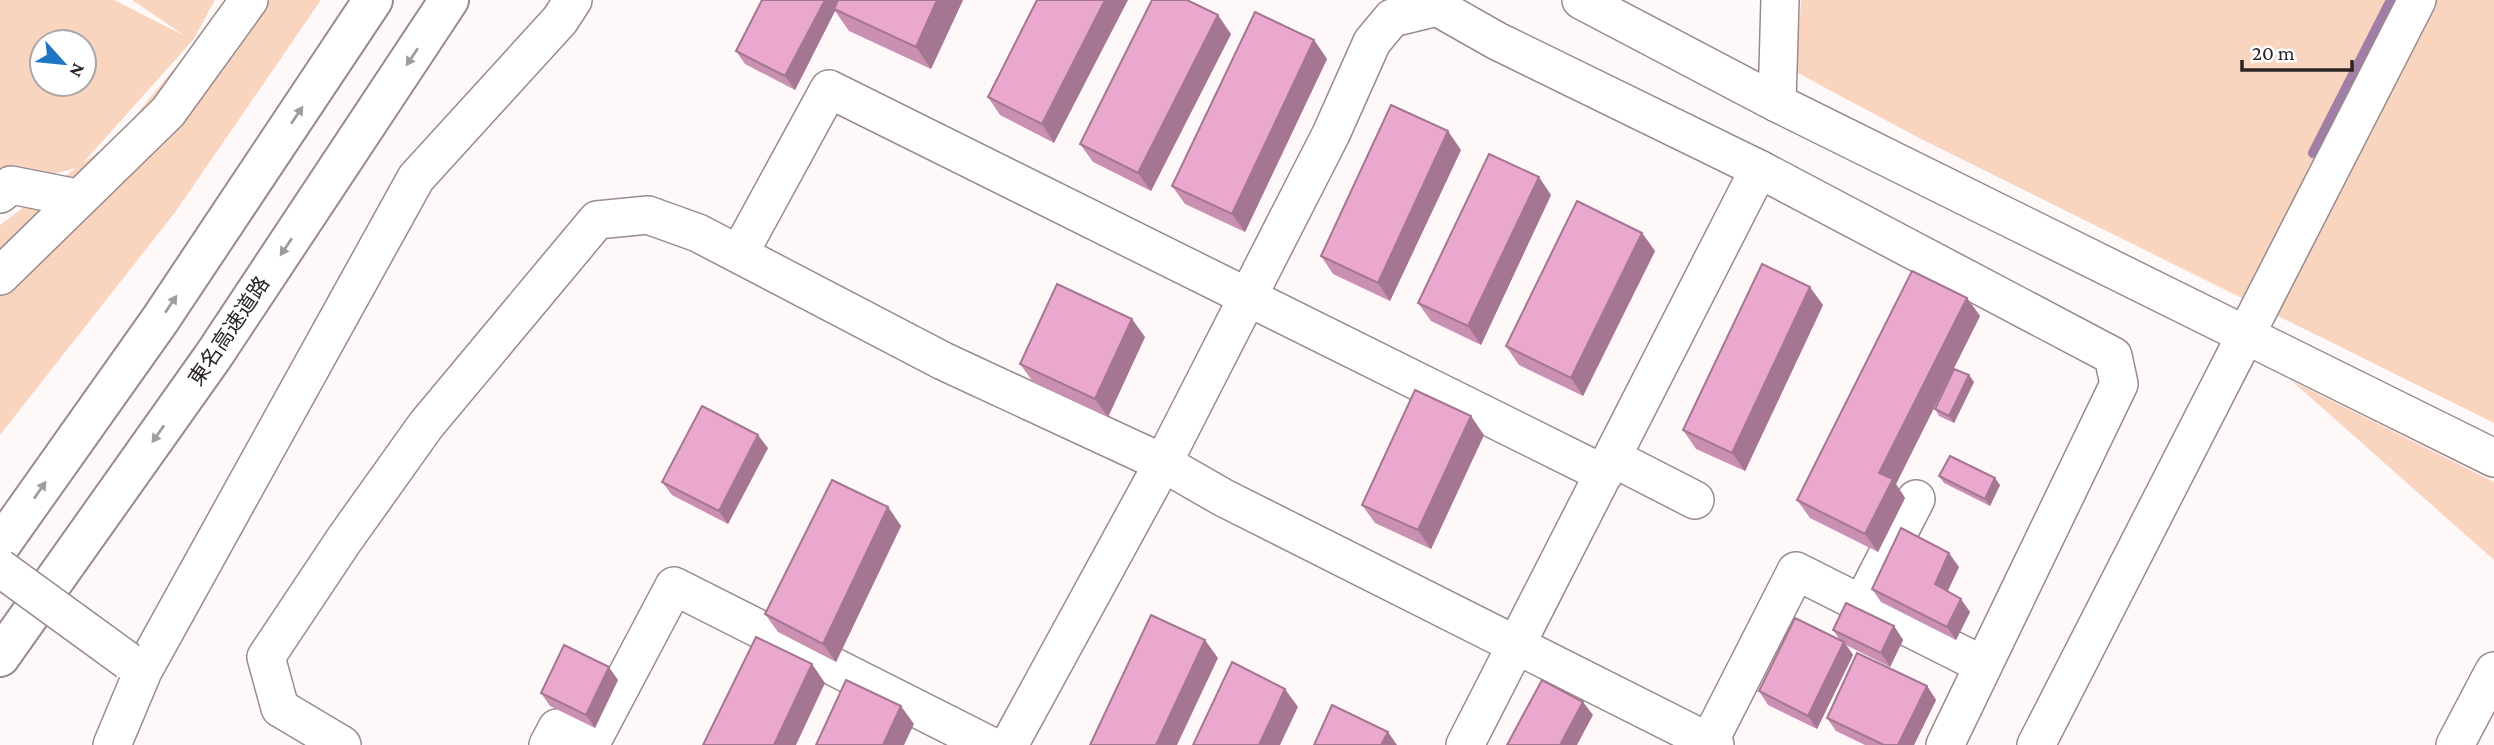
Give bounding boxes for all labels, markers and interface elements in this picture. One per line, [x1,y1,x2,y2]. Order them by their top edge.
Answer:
north arrow [28,28,98,98]
scale bar [2242,28,2352,72]
text: 20 m [2252,41,2295,65]
one-way arrow [405,48,419,66]
text: N [65,60,90,81]
one-way arrow [290,106,304,124]
one-way arrow [280,237,293,256]
street label: 東名高速道路 [184,272,274,390]
one-way arrow [164,295,178,313]
one-way arrow [151,425,165,443]
one-way arrow [32,481,46,499]

